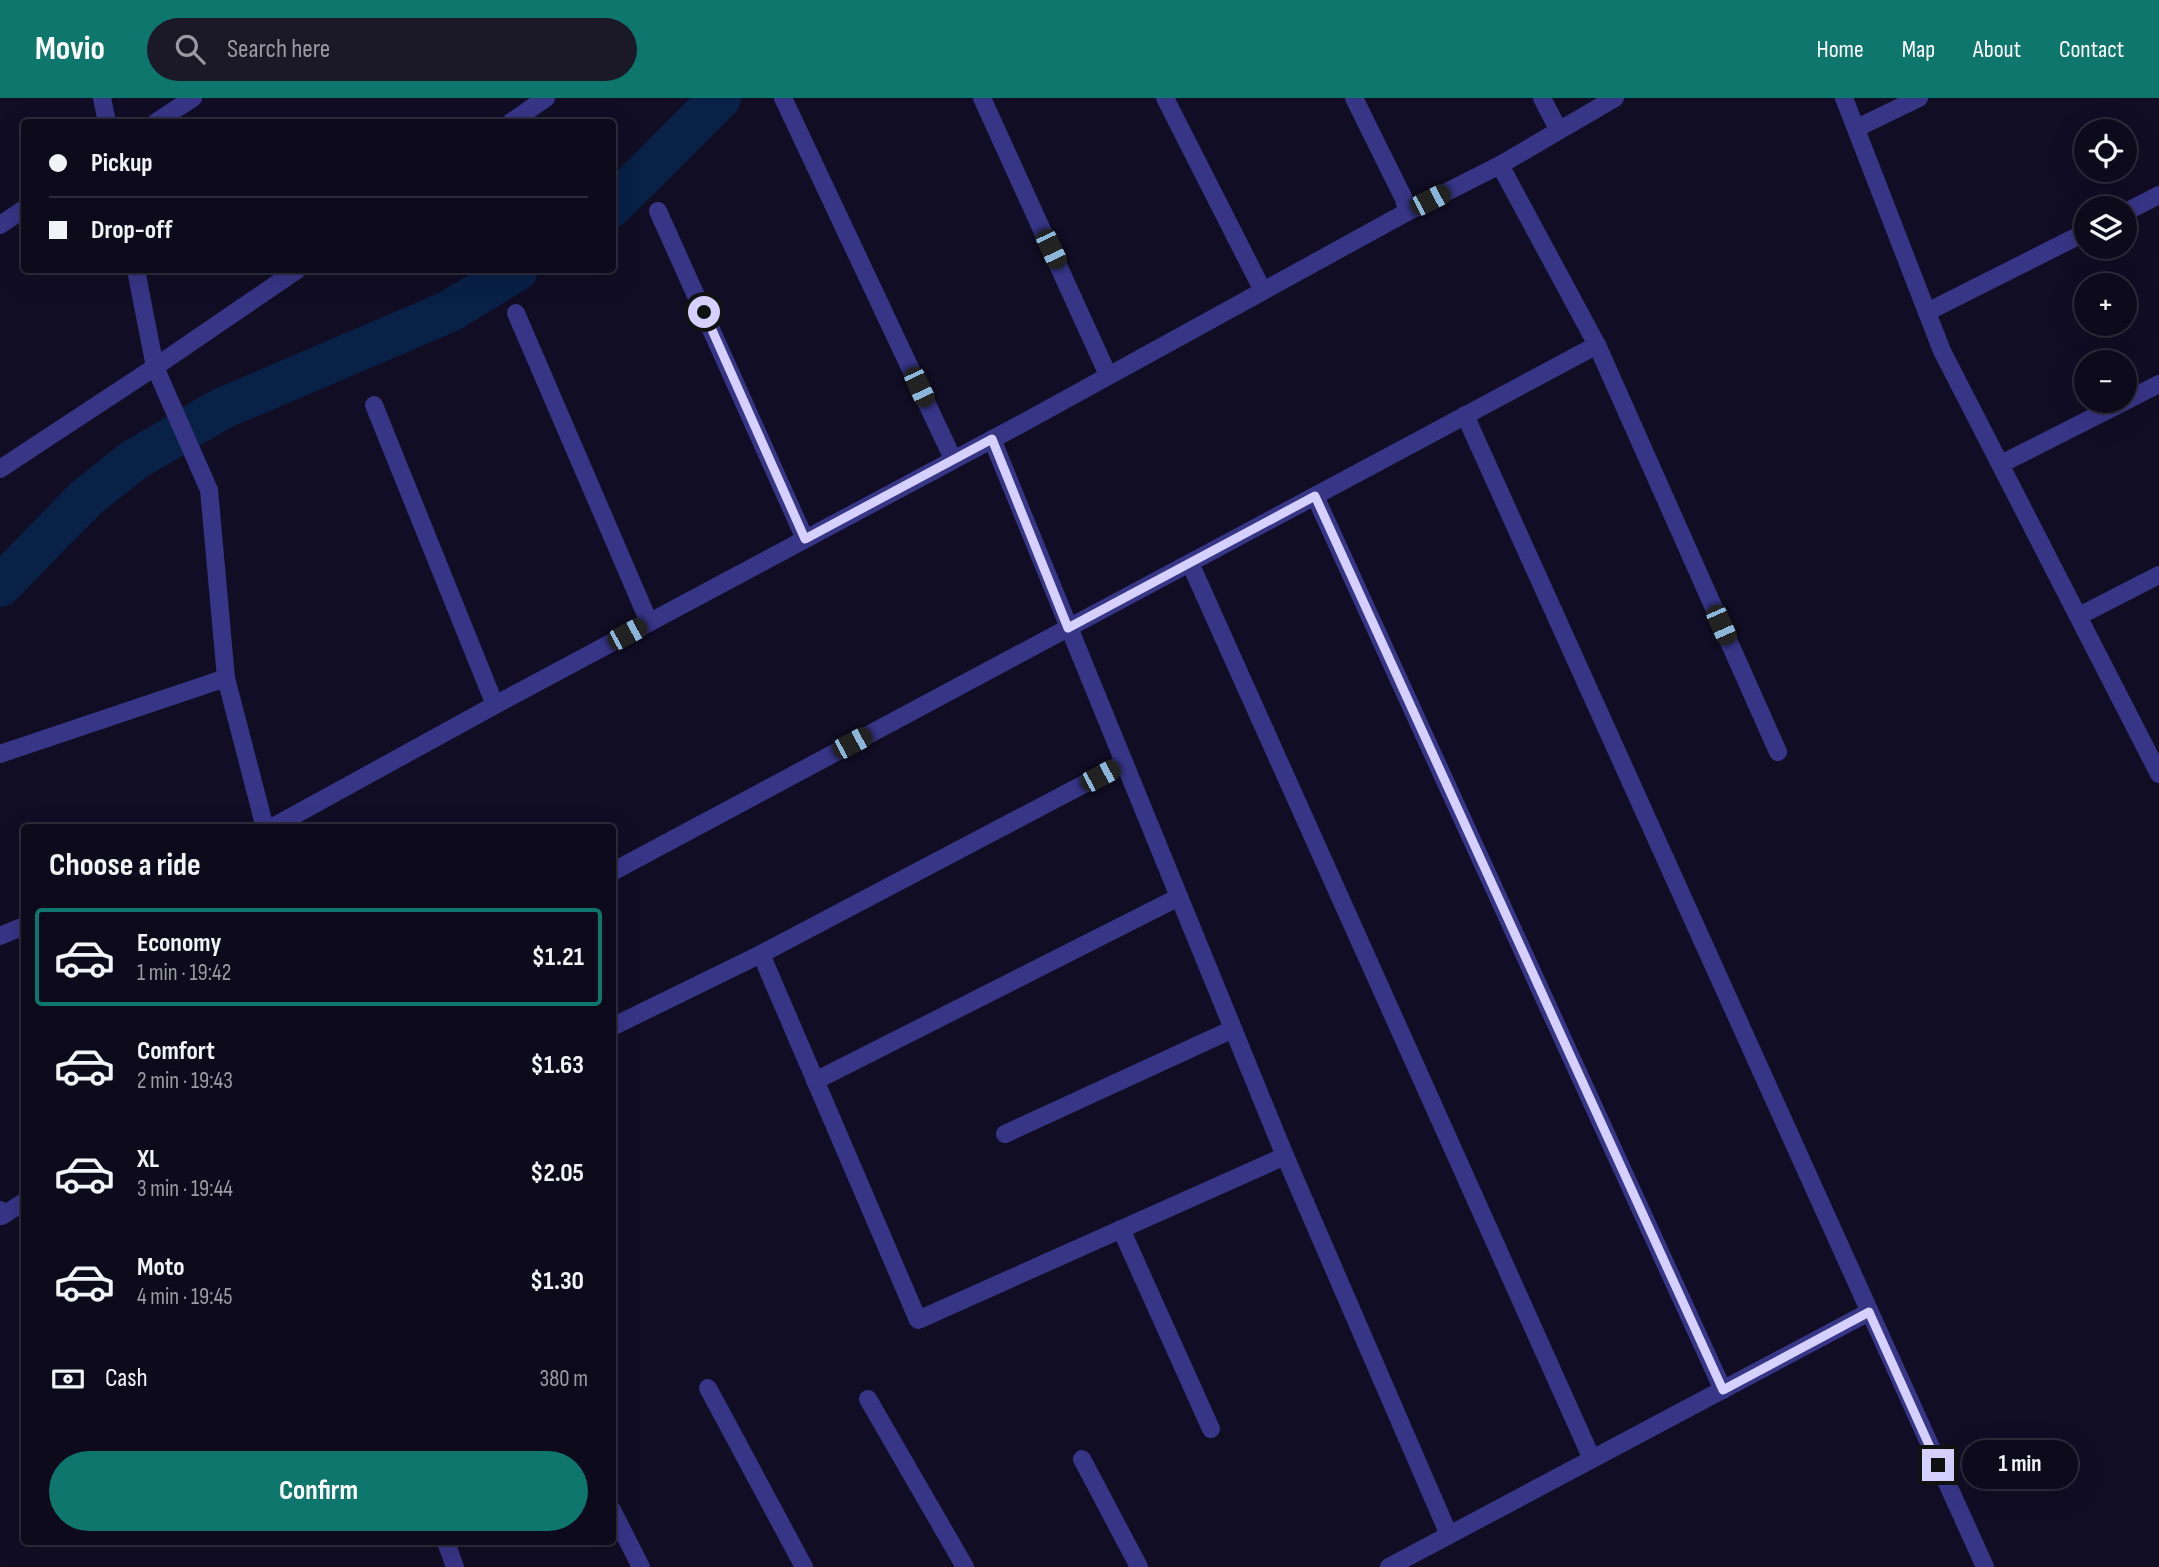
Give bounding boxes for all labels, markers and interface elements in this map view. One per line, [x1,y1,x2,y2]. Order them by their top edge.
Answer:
search box [147,18,637,81]
text: Movio [35,29,105,69]
icon: search [171,30,209,68]
text: Search here [227,34,330,65]
text: Home [1816,35,1864,64]
text: Map [1902,35,1935,64]
text: About [1973,35,2021,64]
text: Contact [2059,35,2124,64]
map controls [2074,119,2137,413]
button: locate [2074,119,2137,182]
text: Pickup [91,148,153,179]
car [1407,181,1454,219]
button: layers [2074,196,2137,259]
text: Drop-off [91,215,172,246]
car [1033,226,1070,272]
button: + [2074,273,2137,336]
route start [688,296,720,328]
button: − [2074,350,2137,413]
car [901,364,938,410]
car [1703,602,1740,648]
car [604,615,651,653]
car [829,724,876,762]
car [1077,757,1124,795]
text: Choose a ride [49,846,201,885]
icon: car [53,926,116,989]
text: Economy [137,928,221,959]
text: $1.21 [532,942,584,973]
text: 1 min · 19:42 [137,959,231,987]
icon: car [53,1034,116,1097]
text: Comfort [137,1036,215,1067]
text: $1.63 [531,1050,584,1081]
text: 2 min · 19:43 [137,1067,233,1095]
icon: car [53,1142,116,1205]
text: XL [137,1144,159,1175]
text: $2.05 [530,1158,584,1189]
text: 3 min · 19:44 [137,1175,233,1203]
icon: car [53,1250,116,1313]
text: Moto [137,1252,185,1283]
text: $1.30 [530,1266,584,1297]
text: 4 min · 19:45 [137,1283,233,1311]
icon: cash [49,1360,87,1398]
text: Cash [105,1363,148,1394]
text: 380 m [540,1365,588,1393]
callout: 1 min [1962,1440,2078,1490]
route end [1922,1449,1954,1481]
text: 1 min [1999,1450,2041,1478]
button: Confirm [49,1451,588,1531]

